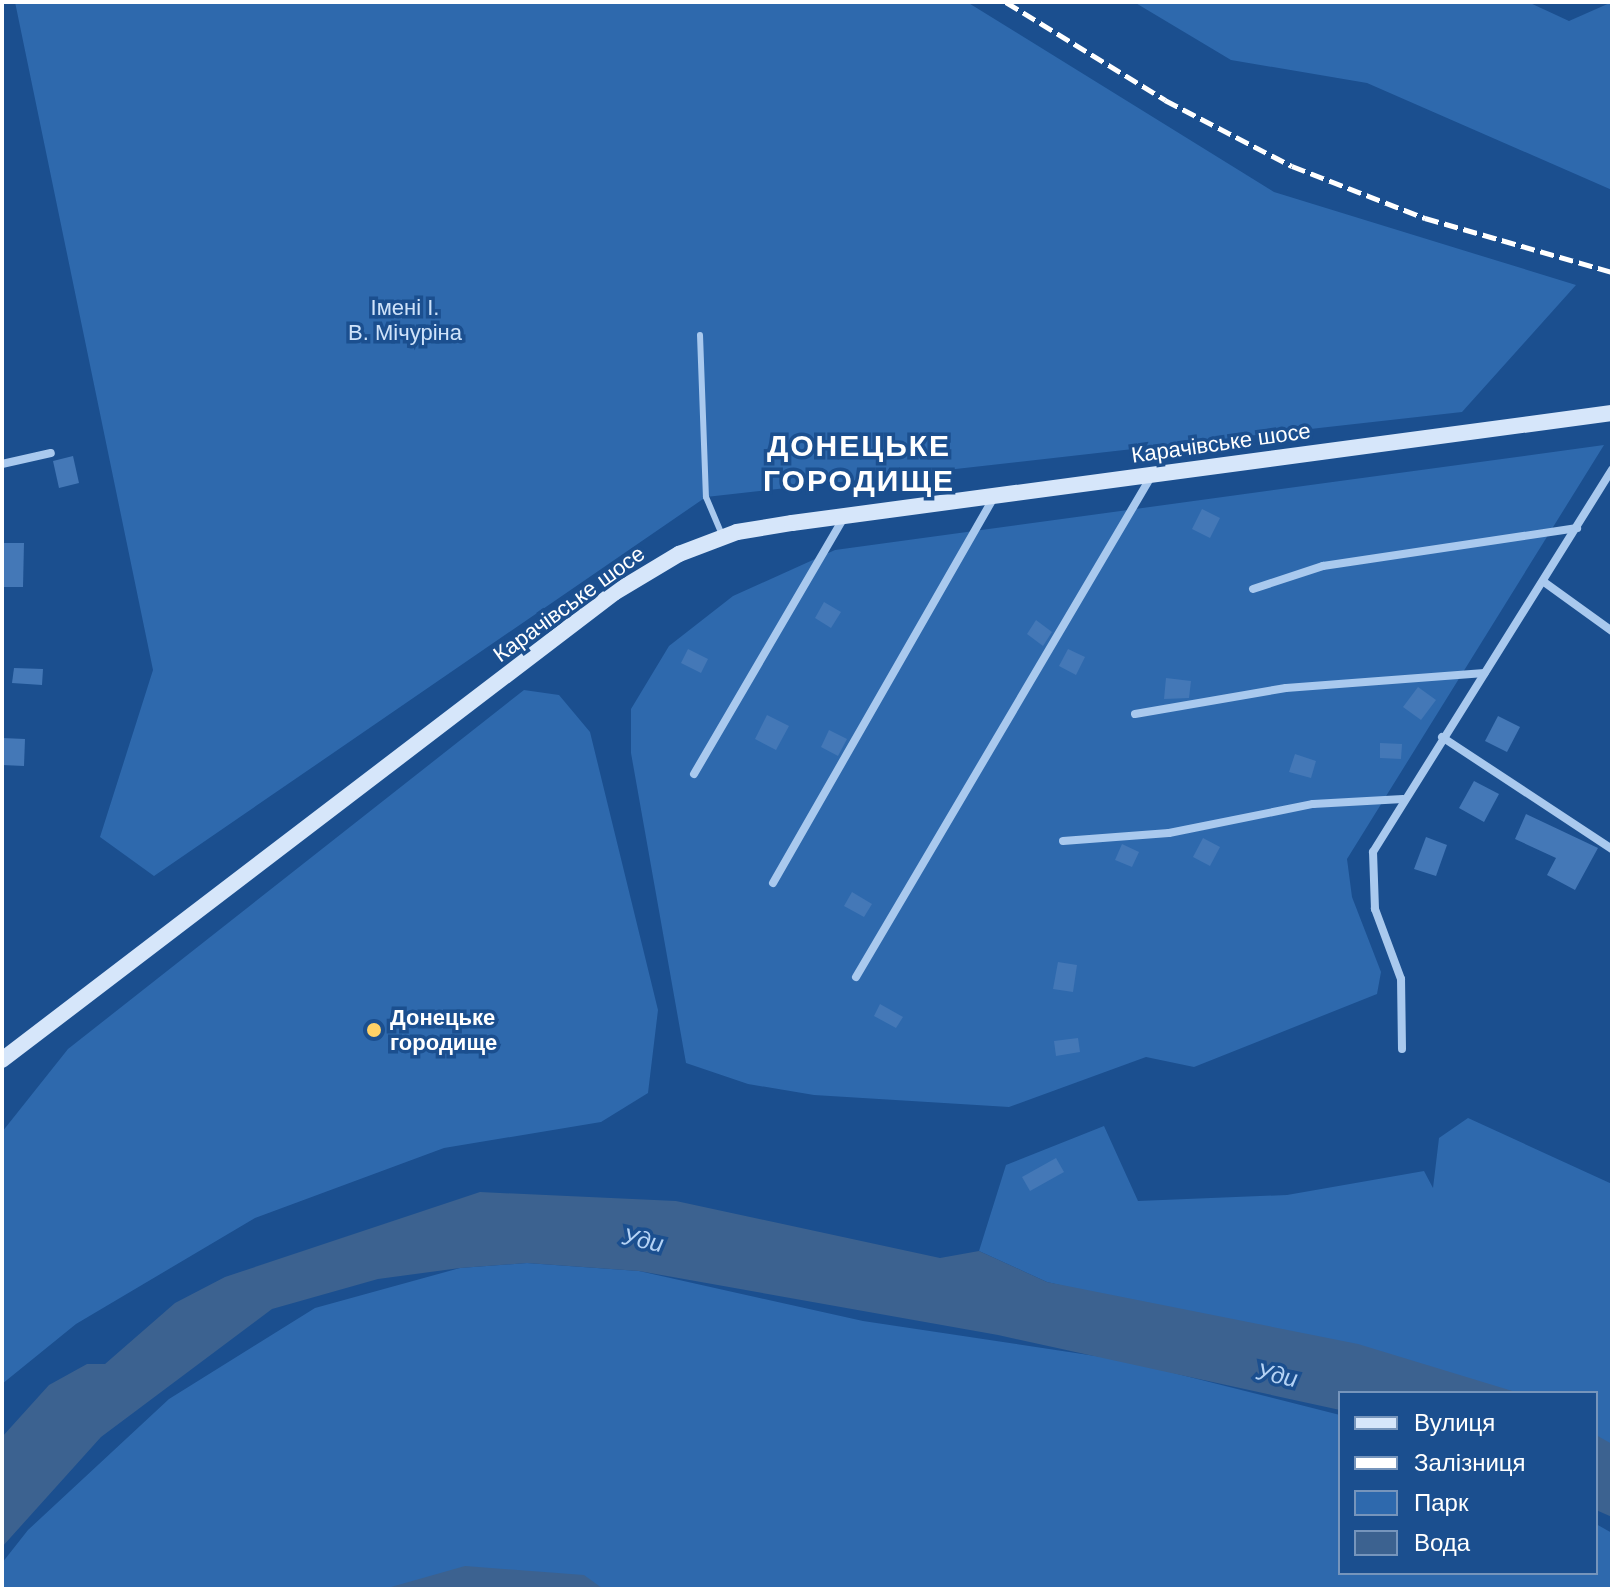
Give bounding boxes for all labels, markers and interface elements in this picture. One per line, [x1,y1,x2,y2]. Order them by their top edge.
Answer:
park label: Імені І. В. Мічуріна [348,294,462,346]
street label: Карачівське шосе [1130,417,1312,469]
district label: ДОНЕЦЬКЕ ГОРОДИЩЕ [763,428,955,498]
street label: Карачівське шосе [488,540,650,668]
place label: Донецьке городище [390,1004,497,1056]
marker: Донецьке городище [365,1021,383,1039]
water label: Уди [620,1222,666,1258]
water label: Уди [1254,1357,1300,1393]
legend [1338,1391,1598,1575]
text: Вулиця [1414,1409,1495,1436]
text: Залізниця [1414,1449,1526,1476]
text: Парк [1414,1489,1468,1516]
text: Вода [1414,1529,1470,1556]

